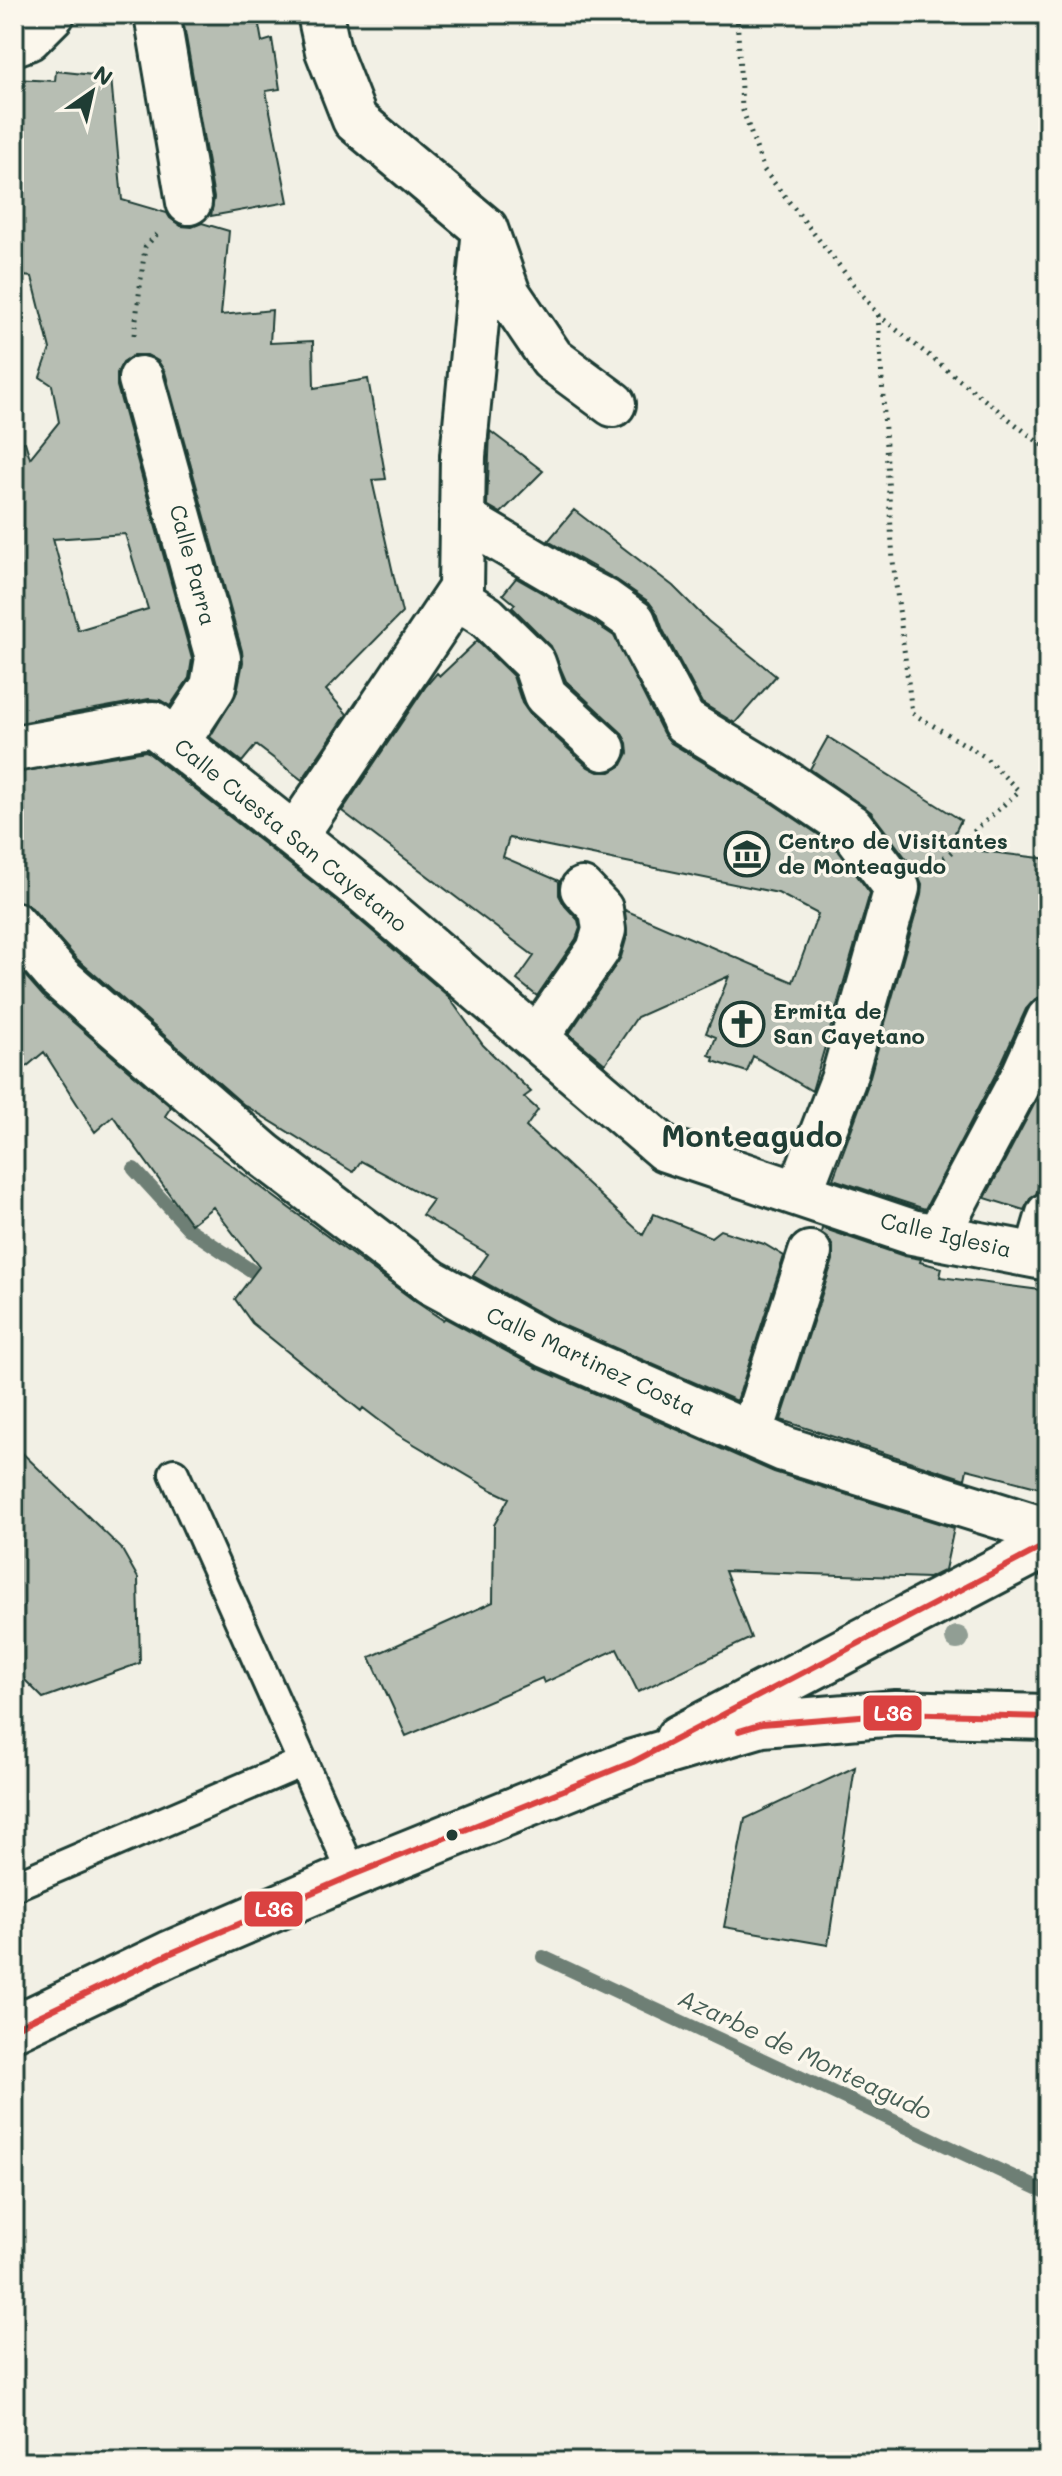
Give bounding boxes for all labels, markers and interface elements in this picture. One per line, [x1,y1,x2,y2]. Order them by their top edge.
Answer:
north arrow [52,52,132,132]
text: N [88,58,118,92]
street label: Calle Parra [163,501,224,629]
street label: Calle Cuesta San Cayetano [169,731,414,938]
place label: Centro de Visitantes de Monteagudo [778,826,1008,880]
museum icon: Centro de Visitantes de Monteagudo [723,830,771,878]
place label: Ermita de San Cayetano [773,996,925,1050]
church icon: Ermita de San Cayetano [718,1000,766,1048]
district label: Monteagudo [661,1115,843,1155]
street label: Calle Iglesia [878,1205,1015,1264]
street label: Calle Martinez Costa [482,1299,701,1422]
line badge: L36 [862,1694,923,1732]
text: L36 [873,1698,913,1727]
unlabelled marker [444,1827,460,1843]
line badge: L36 [243,1890,304,1928]
text: L36 [254,1894,294,1923]
water label: Azarbe de Monteagudo [674,1981,937,2126]

